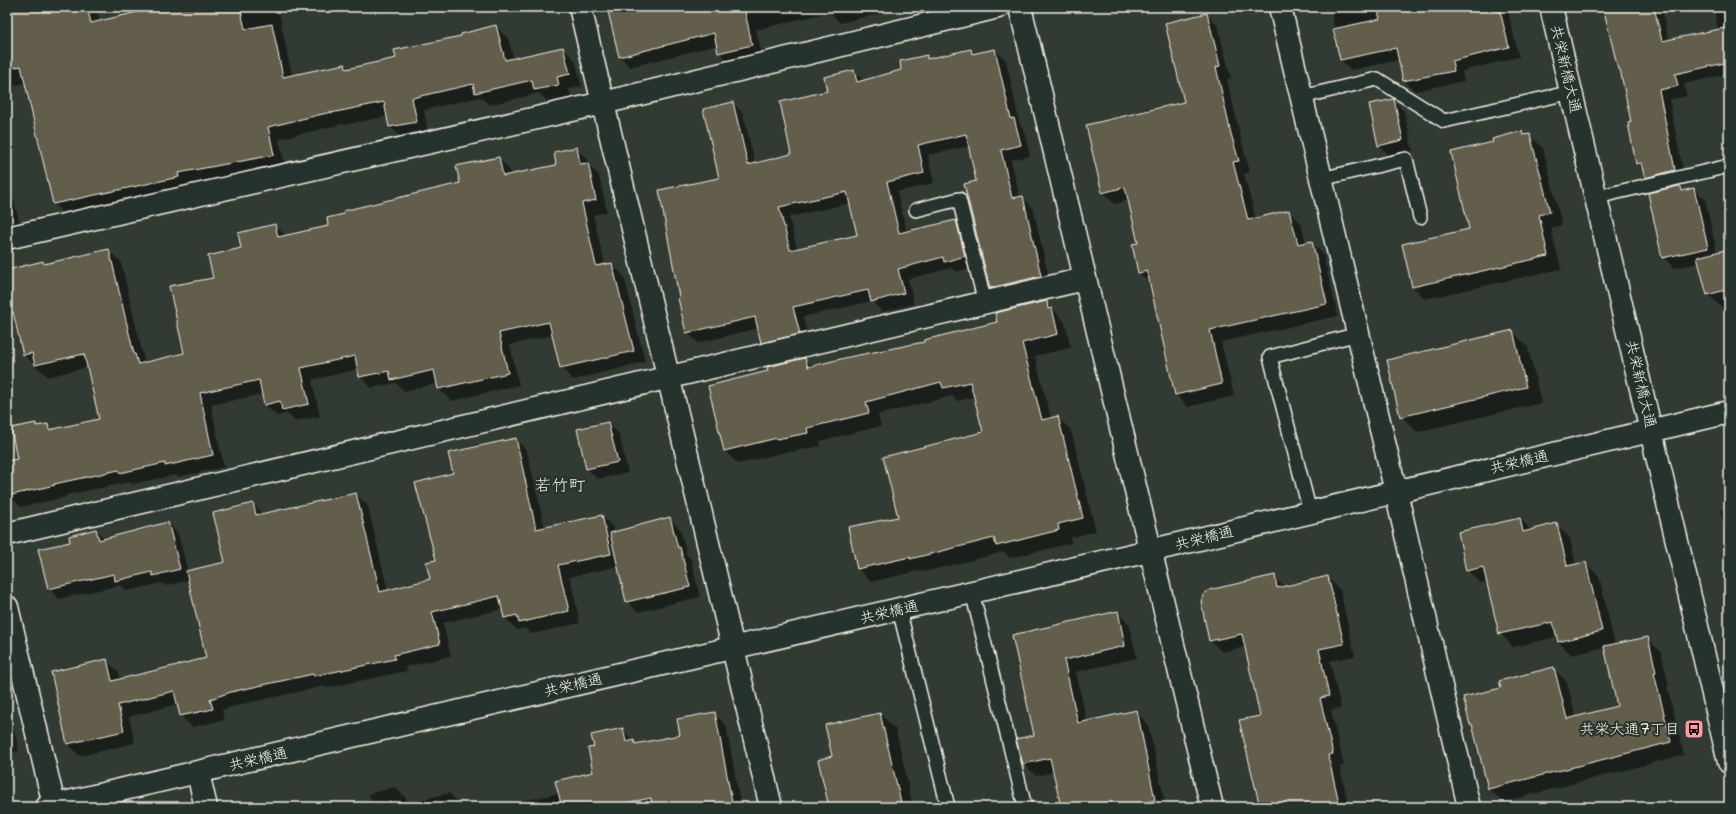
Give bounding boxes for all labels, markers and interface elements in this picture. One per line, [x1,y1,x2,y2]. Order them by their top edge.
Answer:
street label: 共栄新橋大通 [1546,23,1586,115]
street label: 共栄新橋大通 [1621,338,1661,430]
street label: 共栄橋通 [1488,446,1550,478]
district label: 若竹町 [535,474,586,496]
street label: 共栄橋通 [1172,521,1236,555]
street label: 共栄橋通 [858,596,920,628]
street label: 共栄橋通 [542,669,604,701]
bus stop icon: 共栄大通7丁目 [1683,718,1705,740]
place label: 共栄大通7丁目 [1579,719,1680,739]
street label: 共栄橋通 [227,743,289,775]

